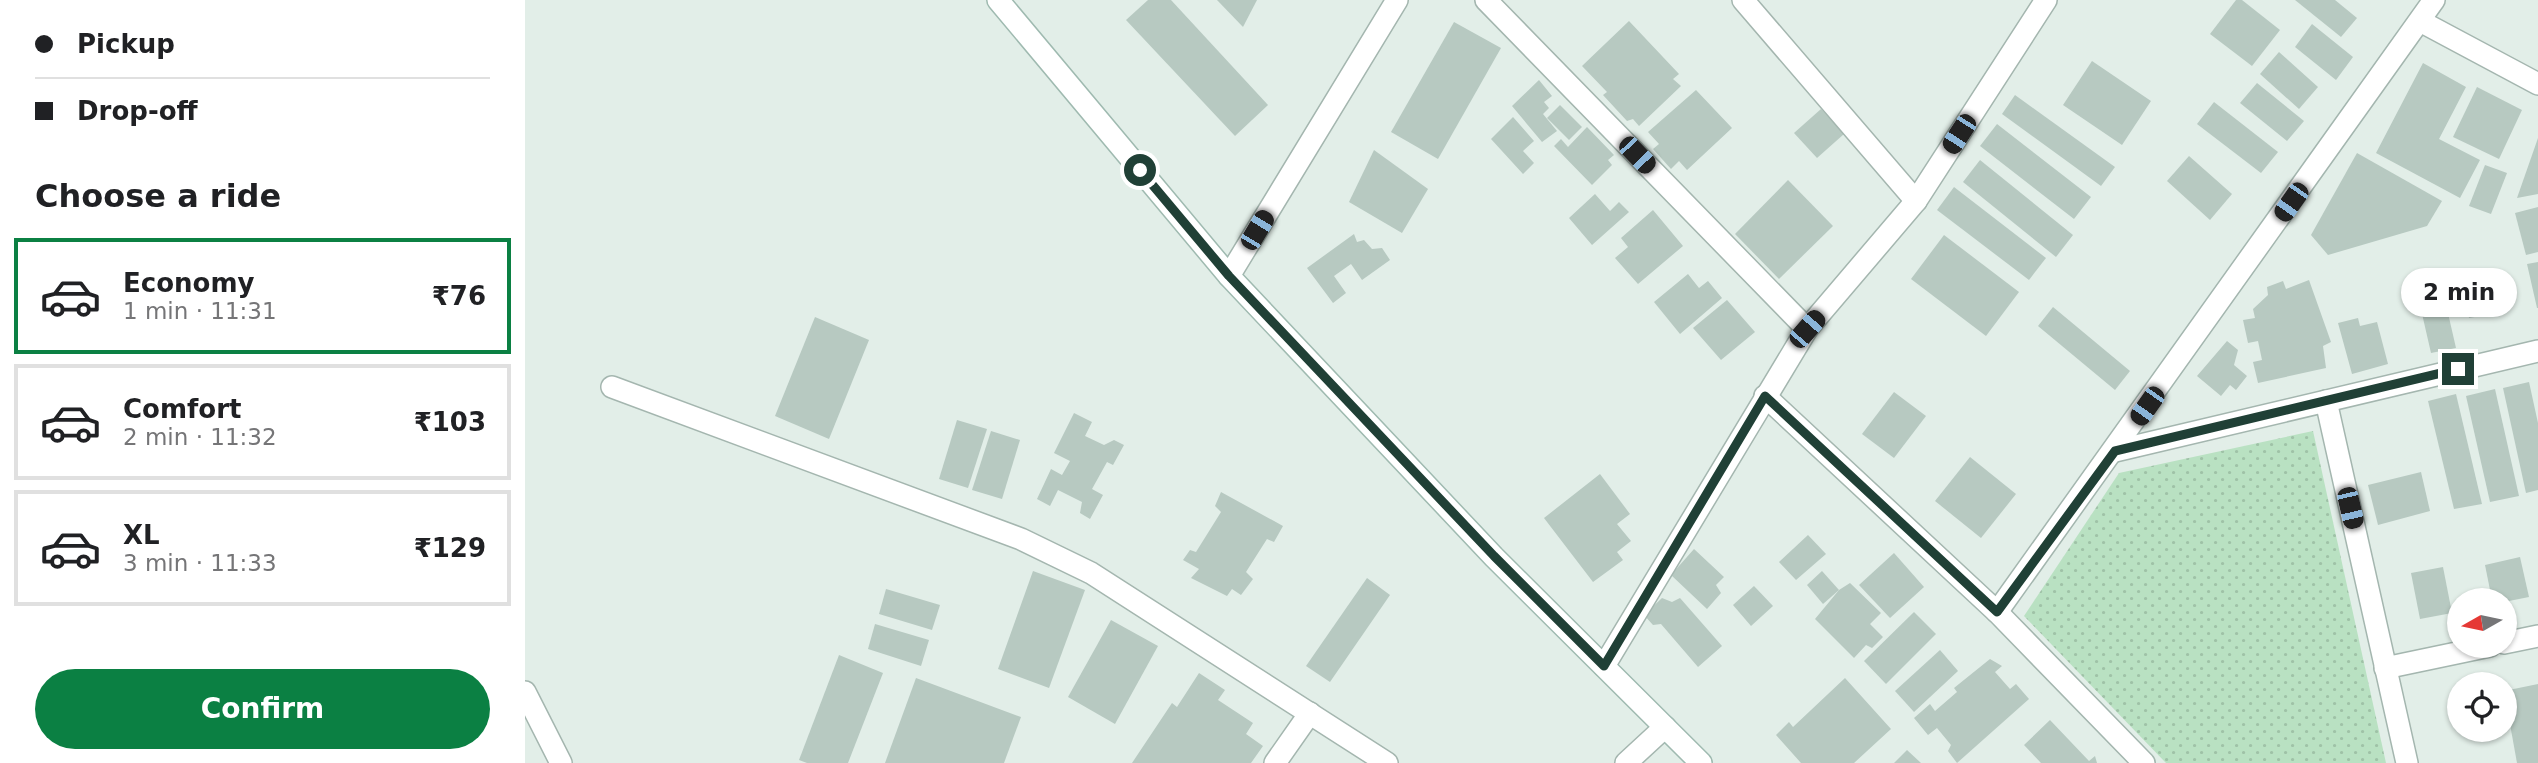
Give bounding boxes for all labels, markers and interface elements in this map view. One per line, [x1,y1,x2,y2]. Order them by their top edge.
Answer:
text: Pickup [77,29,175,59]
text: Drop-off [77,96,198,126]
car [1939,111,1980,157]
car [1615,133,1660,177]
route start [1124,154,1156,186]
text: Choose a ride [35,177,281,215]
car [2271,179,2312,225]
car [1238,207,1277,253]
icon: car [39,265,102,328]
text: Economy [123,268,254,298]
callout: 2 min [2400,268,2516,316]
text: 2 min [2423,279,2495,305]
text: ₹76 [432,281,486,311]
text: 1 min · 11:31 [123,298,277,324]
car [1786,306,1829,352]
route end [2442,353,2474,385]
car [2127,383,2168,429]
icon: car [39,391,102,454]
text: Comfort [123,394,241,424]
text: ₹103 [414,407,486,437]
text: 2 min · 11:32 [123,424,277,450]
car [2336,485,2365,531]
icon: car [39,517,102,580]
text: XL [123,520,160,550]
text: ₹129 [414,533,486,563]
text: 3 min · 11:33 [123,550,277,576]
north arrow [2447,588,2517,658]
map controls [2447,588,2517,742]
button: Confirm [35,669,490,749]
button: locate [2447,672,2517,742]

